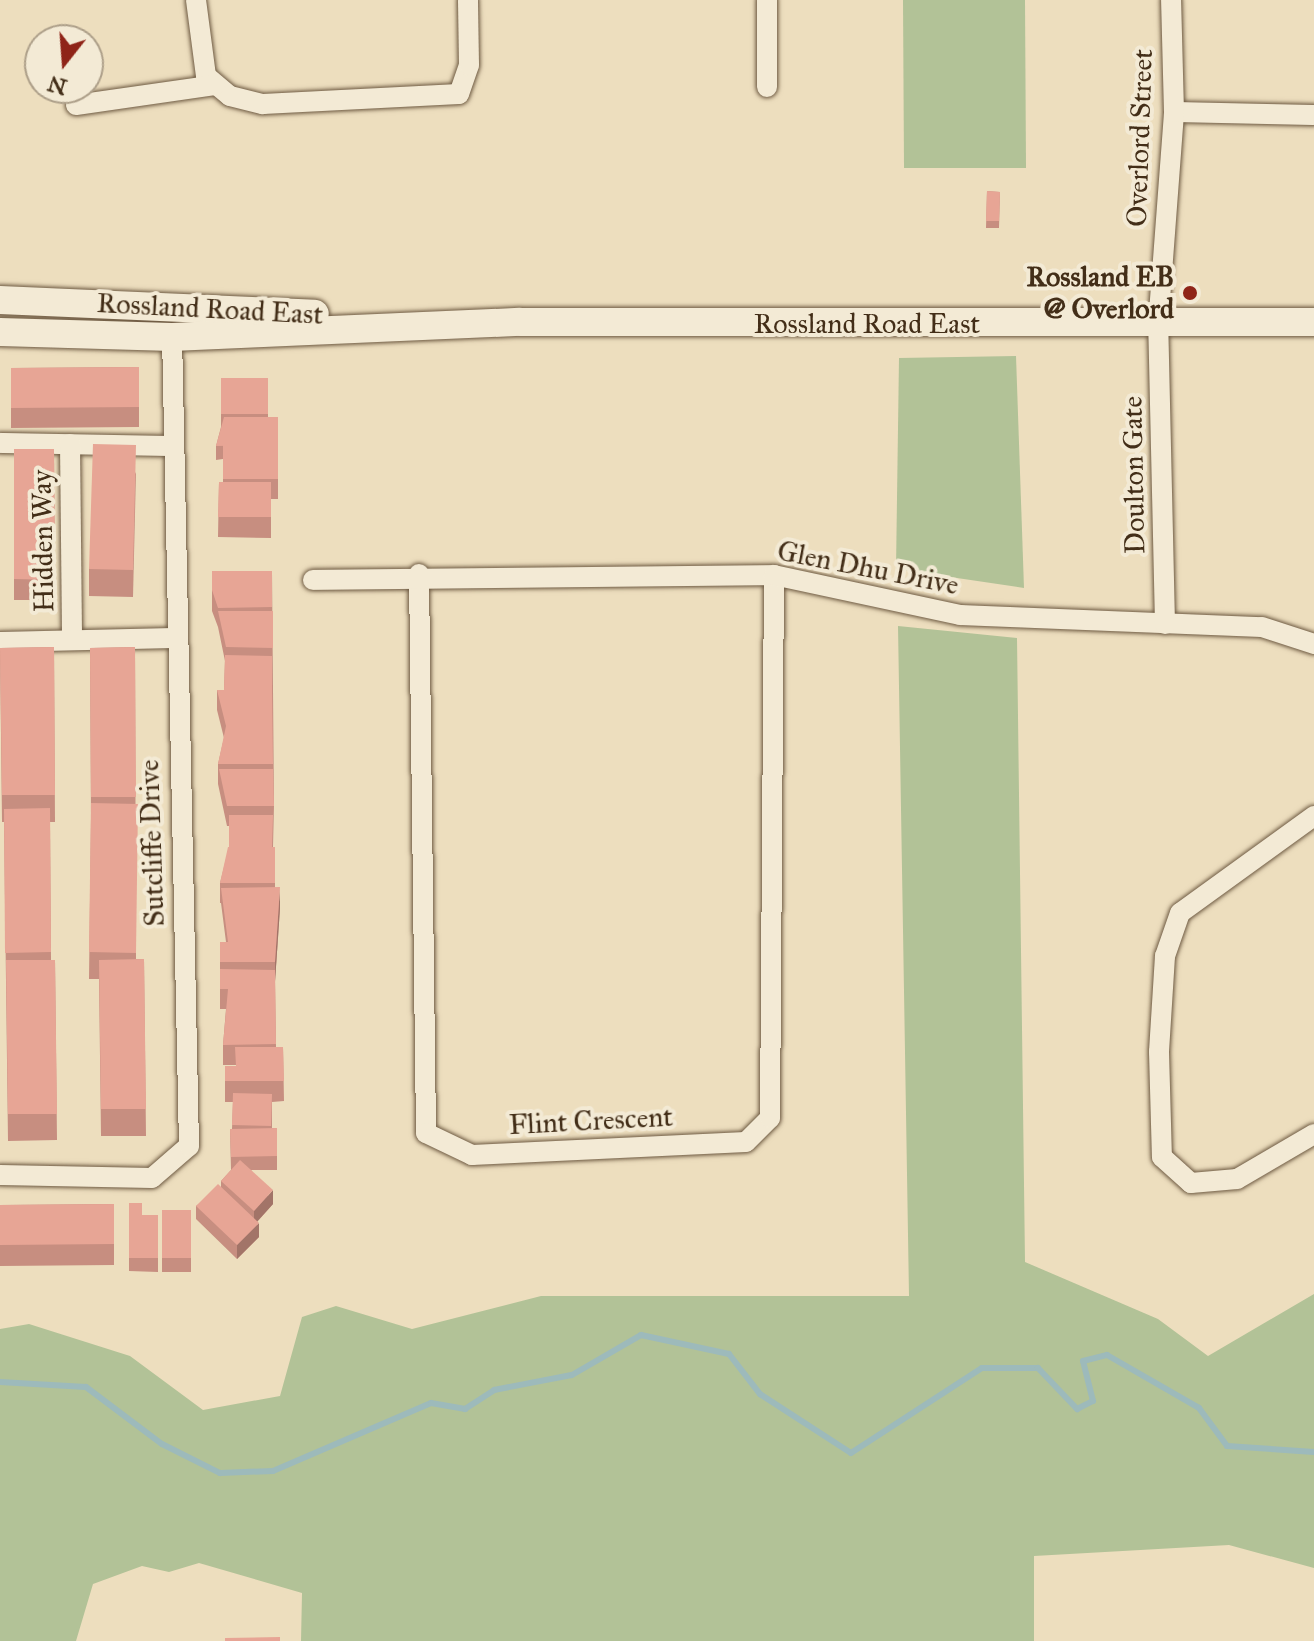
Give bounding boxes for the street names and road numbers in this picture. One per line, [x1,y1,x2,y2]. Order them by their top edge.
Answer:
street label: Overlord Street [1120,48,1160,228]
street label: Rossland Road East [96,286,324,332]
street label: Rossland Road East [754,307,980,341]
street label: Doulton Gate [1116,396,1152,554]
street label: Hidden Way [25,469,61,613]
street label: Glen Dhu Drive [775,534,961,602]
street label: Sutcliffe Drive [132,759,172,927]
street label: Flint Crescent [508,1100,674,1142]

